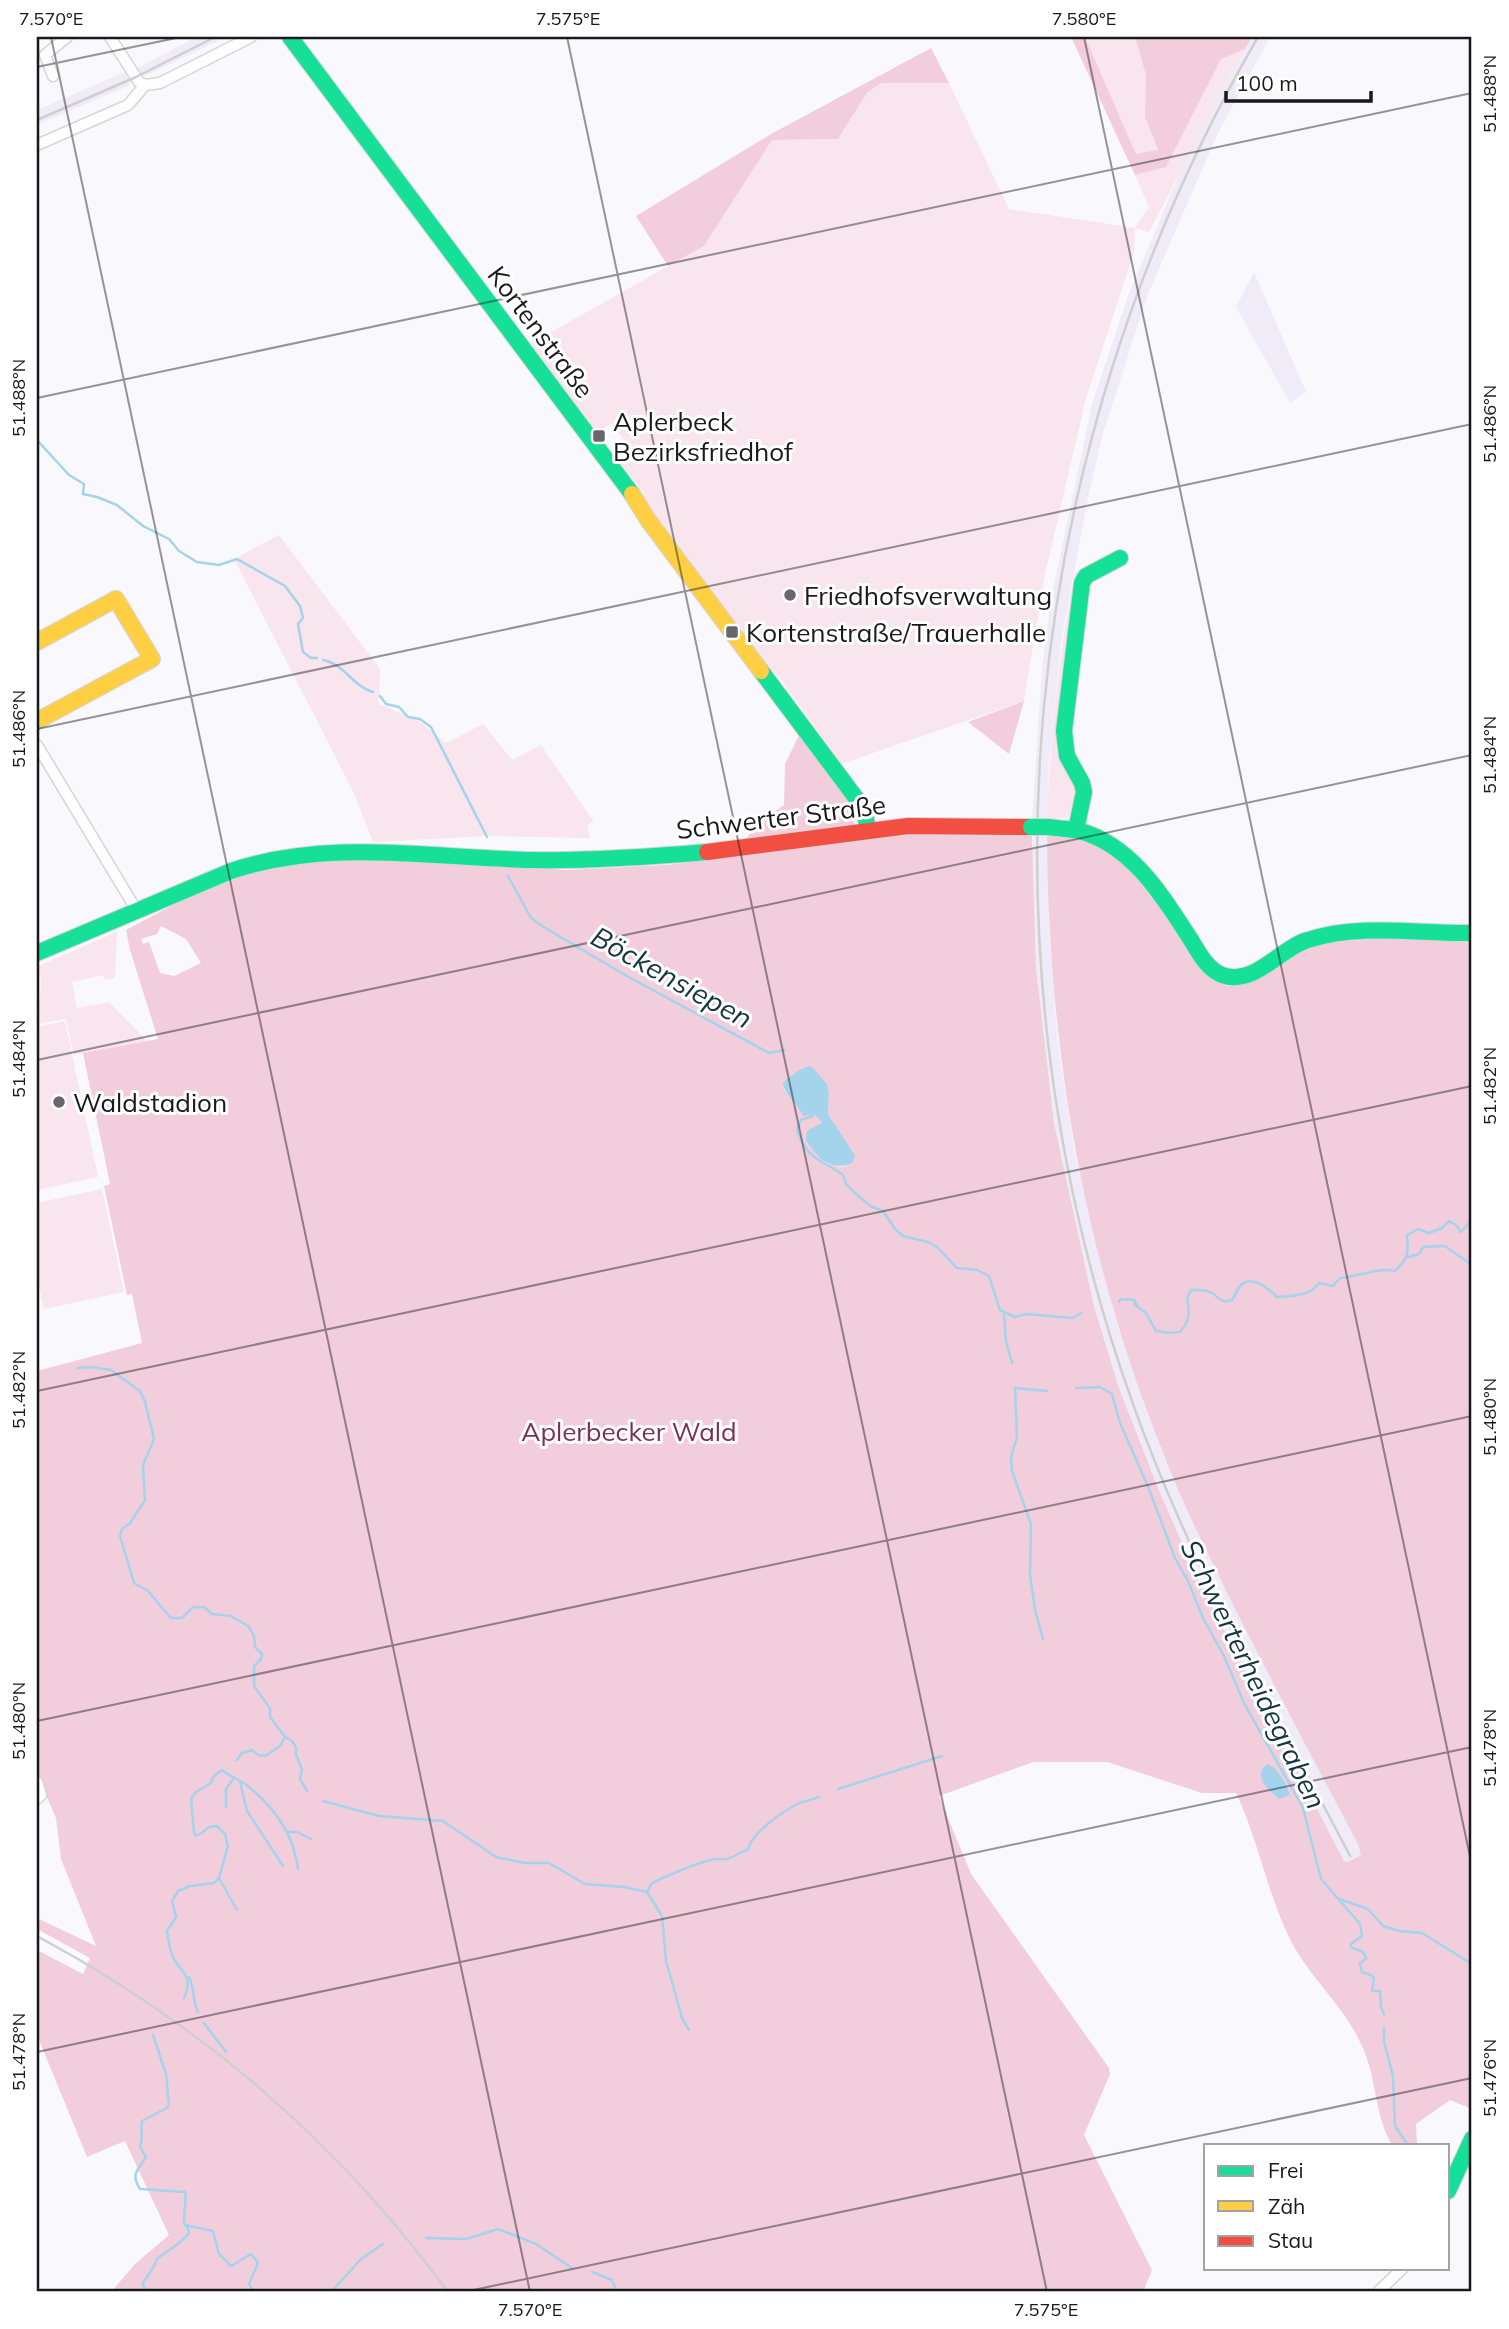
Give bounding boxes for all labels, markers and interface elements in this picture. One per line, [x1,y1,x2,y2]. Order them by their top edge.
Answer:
text: 7.570°E [19,7,83,30]
text: 7.575°E [536,7,600,30]
text: 7.580°E [1052,7,1116,30]
text: 51.488°N [1478,55,1501,133]
scale bar [1226,60,1371,104]
text: 100 m [1236,70,1298,96]
street label: Kortenstraße [481,259,601,405]
text: 51.488°N [7,359,30,437]
text: 51.486°N [1478,385,1501,463]
place label: Aplerbeck Bezirksfriedhof [613,405,794,468]
marker: Aplerbeck Bezirksfriedhof [591,428,607,444]
place label: Friedhofsverwaltung [804,579,1052,612]
marker: Friedhofsverwaltung [782,587,798,603]
place label: Kortenstraße/Trauerhalle [746,616,1046,649]
marker: Kortenstraße/Trauerhalle [724,624,740,640]
text: 51.486°N [7,690,30,768]
text: 51.484°N [1478,716,1501,794]
street label: Schwerter Straße [674,788,888,846]
water label: Böckensiepen [585,918,759,1036]
text: 51.484°N [7,1020,30,1098]
text: 51.482°N [1478,1047,1501,1125]
place label: Waldstadion [73,1086,227,1119]
marker: Waldstadion [51,1094,67,1110]
text: 51.482°N [7,1351,30,1429]
text: 51.480°N [1478,1378,1501,1456]
park label: Aplerbecker Wald [521,1415,737,1448]
water label: Schwerterheidegraben [1174,1534,1334,1814]
text: 51.480°N [7,1682,30,1760]
text: 51.478°N [1478,1709,1501,1787]
text: 51.478°N [7,2013,30,2091]
text: 51.476°N [1478,2039,1501,2117]
legend [1204,2144,1450,2270]
text: Frei [1268,2157,1304,2183]
text: Zäh [1268,2193,1305,2219]
text: Stau [1268,2227,1313,2253]
text: 7.570°E [498,2298,562,2321]
text: 7.575°E [1014,2298,1078,2321]

